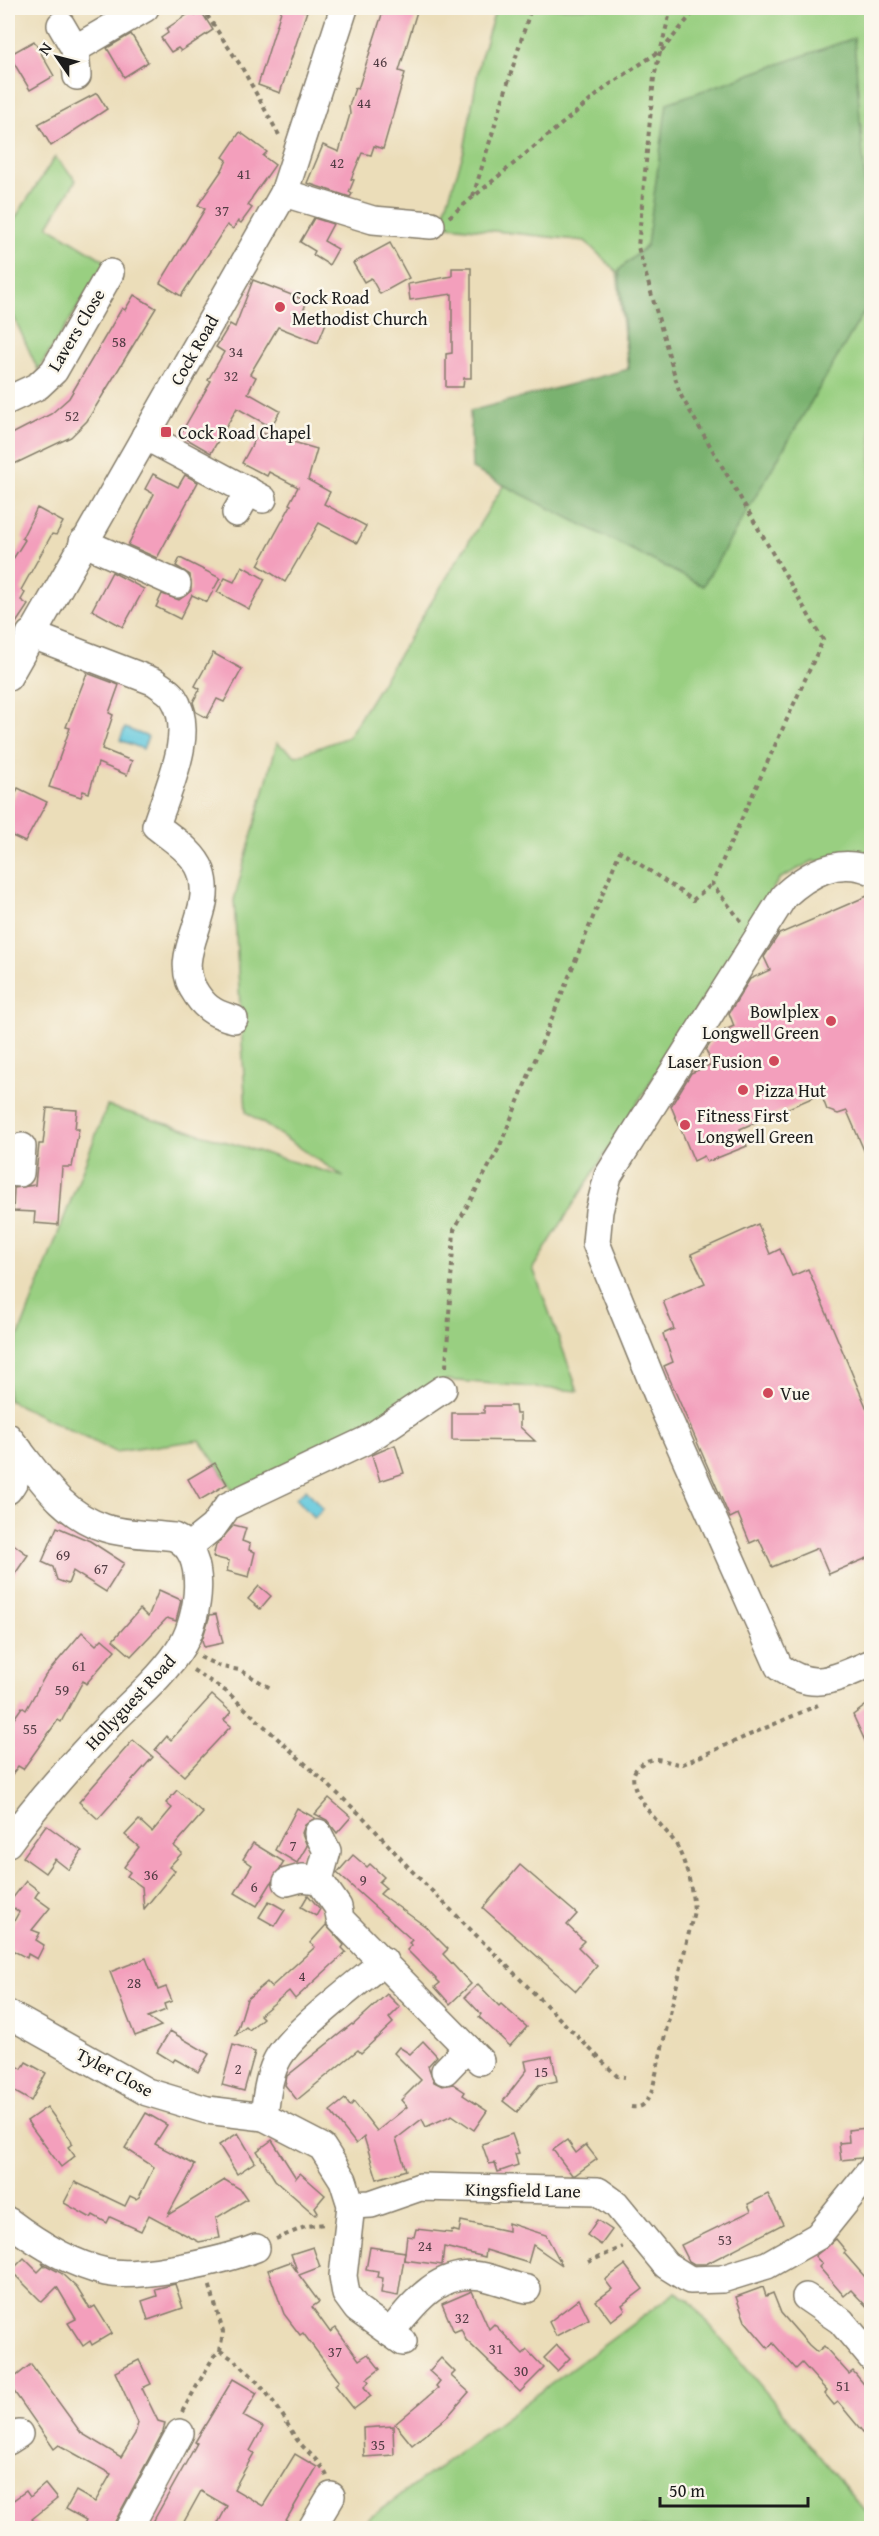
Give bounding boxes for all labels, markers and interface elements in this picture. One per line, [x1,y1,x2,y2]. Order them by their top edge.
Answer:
north arrow [27,27,87,87]
text: N [32,37,58,60]
house number: 46 [373,51,387,72]
house number: 44 [357,92,371,113]
house number: 42 [330,152,344,173]
house number: 41 [237,163,251,184]
house number: 37 [215,200,229,221]
street label: Lavers Close [41,284,111,376]
place label: Cock Road Methodist Church [292,284,428,332]
marker: Cock Road Methodist Church [273,300,287,314]
street label: Cock Road [163,309,225,390]
house number: 58 [112,331,126,352]
house number: 34 [229,341,243,362]
house number: 32 [224,365,238,386]
house number: 52 [65,405,79,426]
place label: Cock Road Chapel [178,419,311,446]
marker: Cock Road Chapel [159,425,173,439]
place label: Bowlplex Longwell Green [702,998,820,1046]
marker: Bowlplex Longwell Green [824,1014,838,1028]
place label: Laser Fusion [668,1048,762,1075]
marker: Laser Fusion [767,1054,781,1068]
place label: Pizza Hut [755,1077,827,1104]
marker: Pizza Hut [736,1083,750,1097]
place label: Fitness First Longwell Green [697,1102,814,1150]
marker: Fitness First Longwell Green [678,1118,692,1132]
place label: Vue [780,1380,810,1407]
marker: Vue [761,1386,775,1400]
house number: 69 [56,1544,70,1565]
house number: 67 [94,1558,108,1579]
street label: Hollyguest Road [78,1648,182,1756]
house number: 61 [72,1655,86,1676]
house number: 59 [55,1679,69,1700]
house number: 55 [23,1718,37,1739]
house number: 7 [289,1835,297,1856]
house number: 36 [144,1864,158,1885]
house number: 9 [359,1869,367,1890]
house number: 6 [250,1876,258,1897]
house number: 4 [298,1965,306,1986]
house number: 28 [127,1972,141,1993]
street label: Tyler Close [72,2040,158,2104]
house number: 2 [234,2058,242,2079]
house number: 15 [534,2061,548,2082]
street label: Kingsfield Lane [465,2175,581,2205]
house number: 53 [718,2229,732,2250]
house number: 24 [418,2235,432,2256]
house number: 32 [455,2307,469,2328]
house number: 31 [489,2338,503,2359]
house number: 37 [328,2341,342,2362]
house number: 30 [514,2360,528,2381]
house number: 51 [836,2375,850,2396]
house number: 35 [371,2434,385,2455]
scale bar [660,2470,808,2508]
text: 50 m [669,2477,705,2504]

